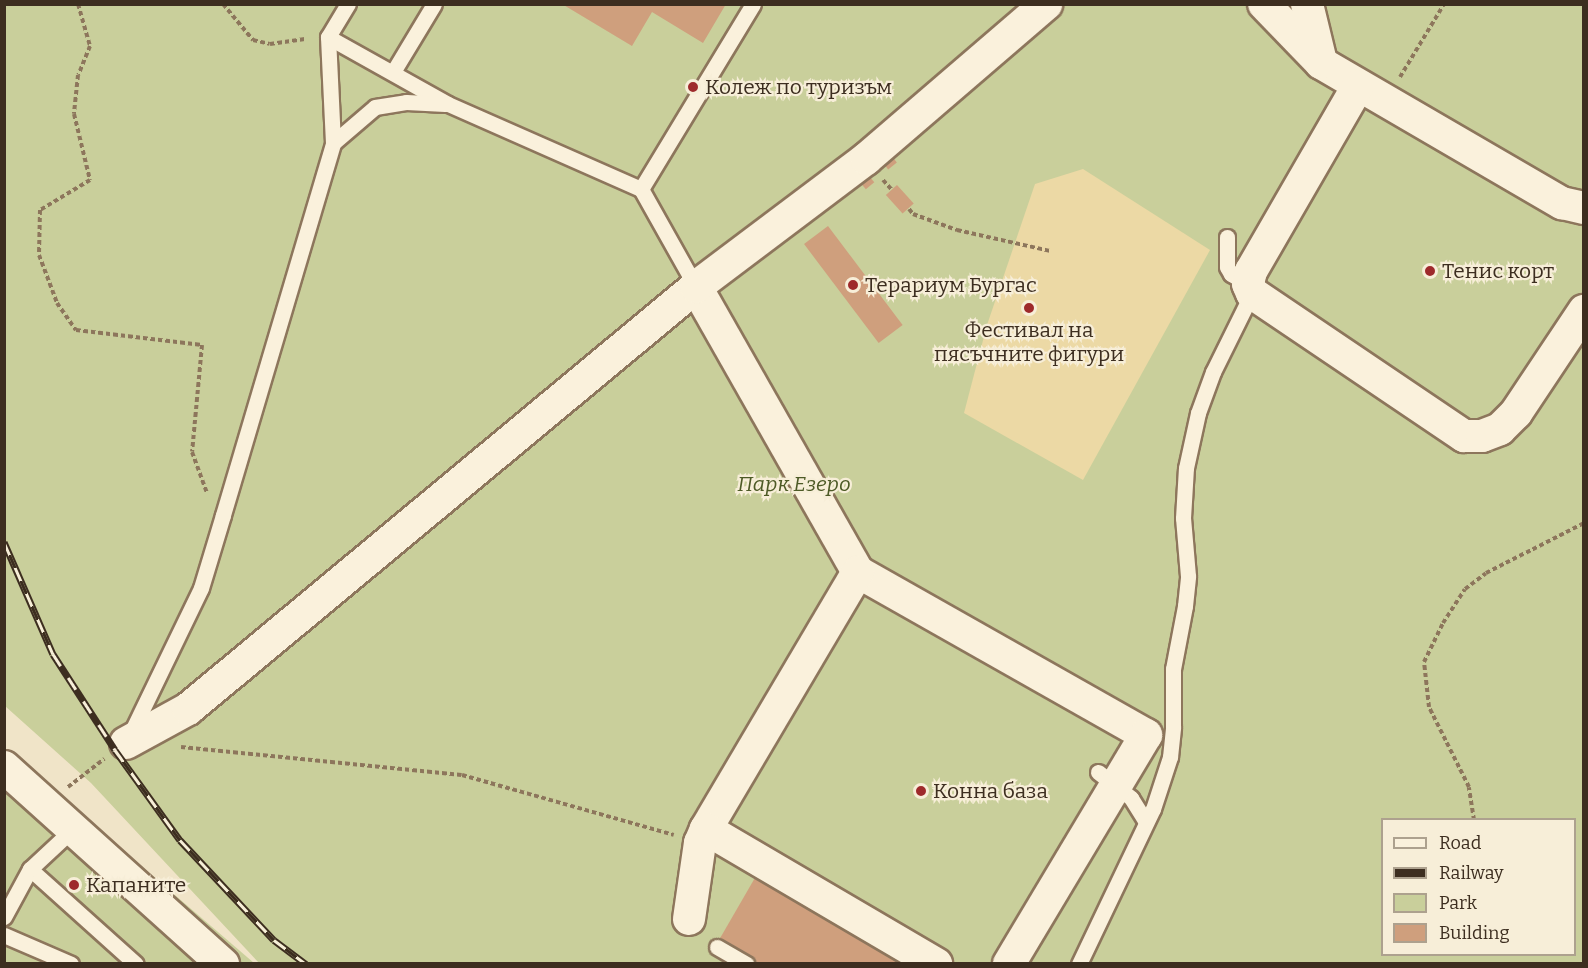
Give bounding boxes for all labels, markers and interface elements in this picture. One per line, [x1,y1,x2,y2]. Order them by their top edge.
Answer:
place label: Колеж по туризъм [705,74,892,100]
marker: Колеж по туризъм [686,80,700,94]
place label: Тенис корт [1442,258,1554,284]
marker: Тенис корт [1423,264,1437,278]
place label: Терариум Бургас [865,272,1037,298]
marker: Терариум Бургас [846,278,860,292]
marker: Фестивал на пясъчните фигури [1022,301,1036,315]
place label: Фестивал на пясъчните фигури [934,317,1124,367]
park label: Парк Езеро [737,471,851,497]
place label: Конна база [933,778,1048,804]
marker: Конна база [914,784,928,798]
legend [1381,818,1576,956]
text: Road [1439,832,1481,854]
text: Railway [1439,862,1503,884]
place label: Капаните [86,872,186,898]
marker: Капаните [67,878,81,892]
text: Park [1439,892,1477,914]
text: Building [1439,922,1510,944]

